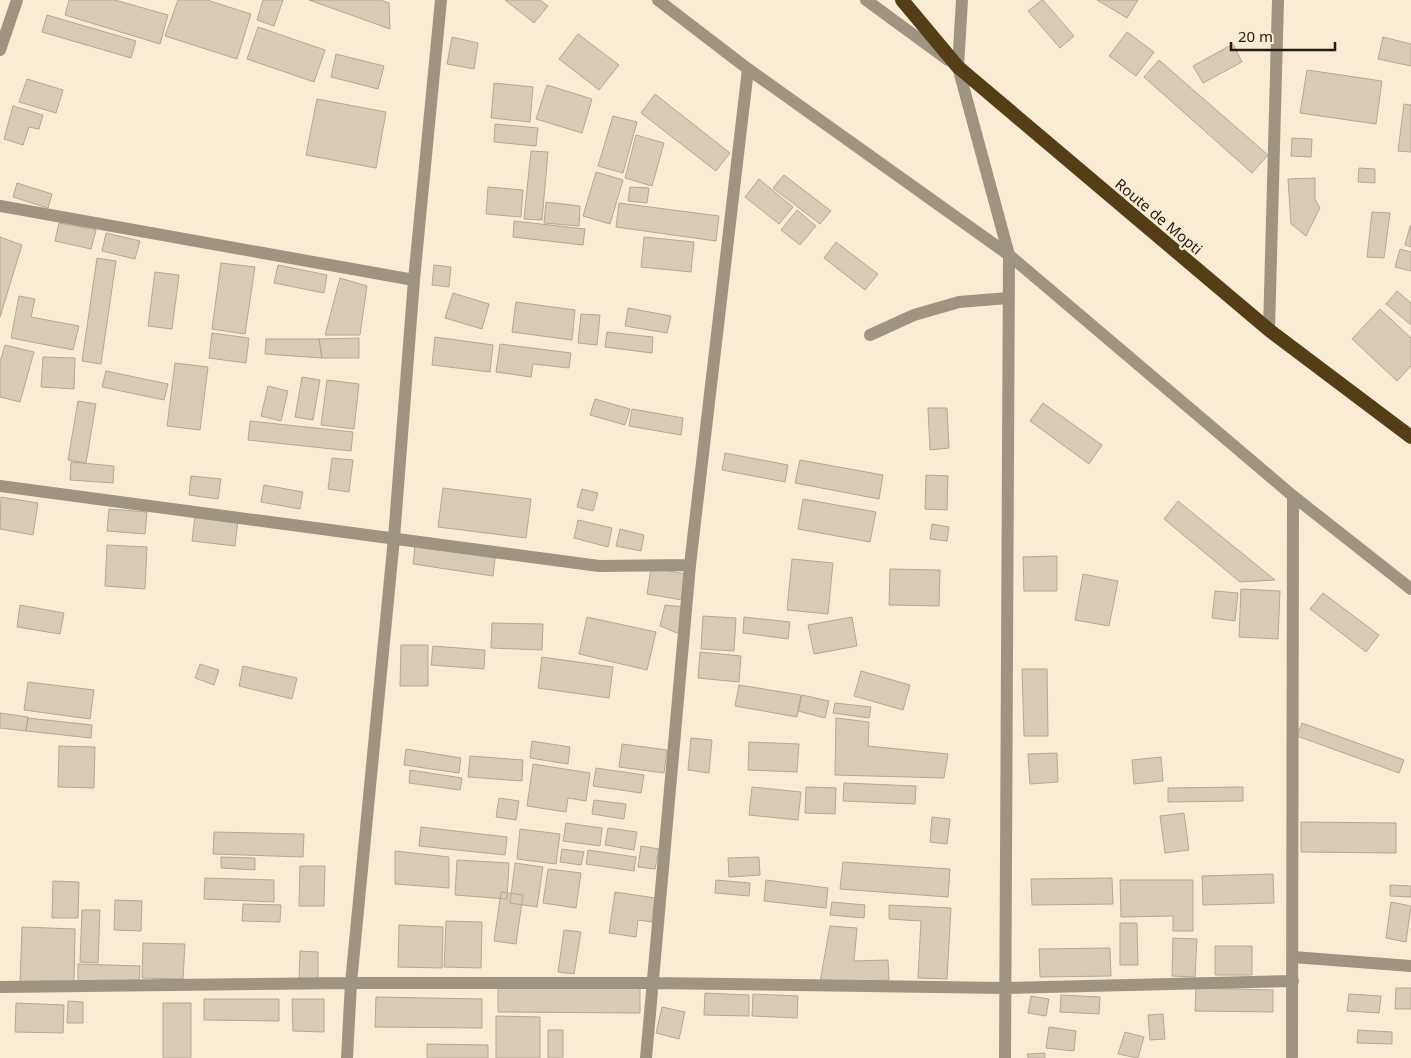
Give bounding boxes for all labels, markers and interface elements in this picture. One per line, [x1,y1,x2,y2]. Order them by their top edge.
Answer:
scale bar [1231,20,1335,52]
text: 20 m [1238,26,1273,46]
street label: Route de Mopti [1111,174,1207,258]

